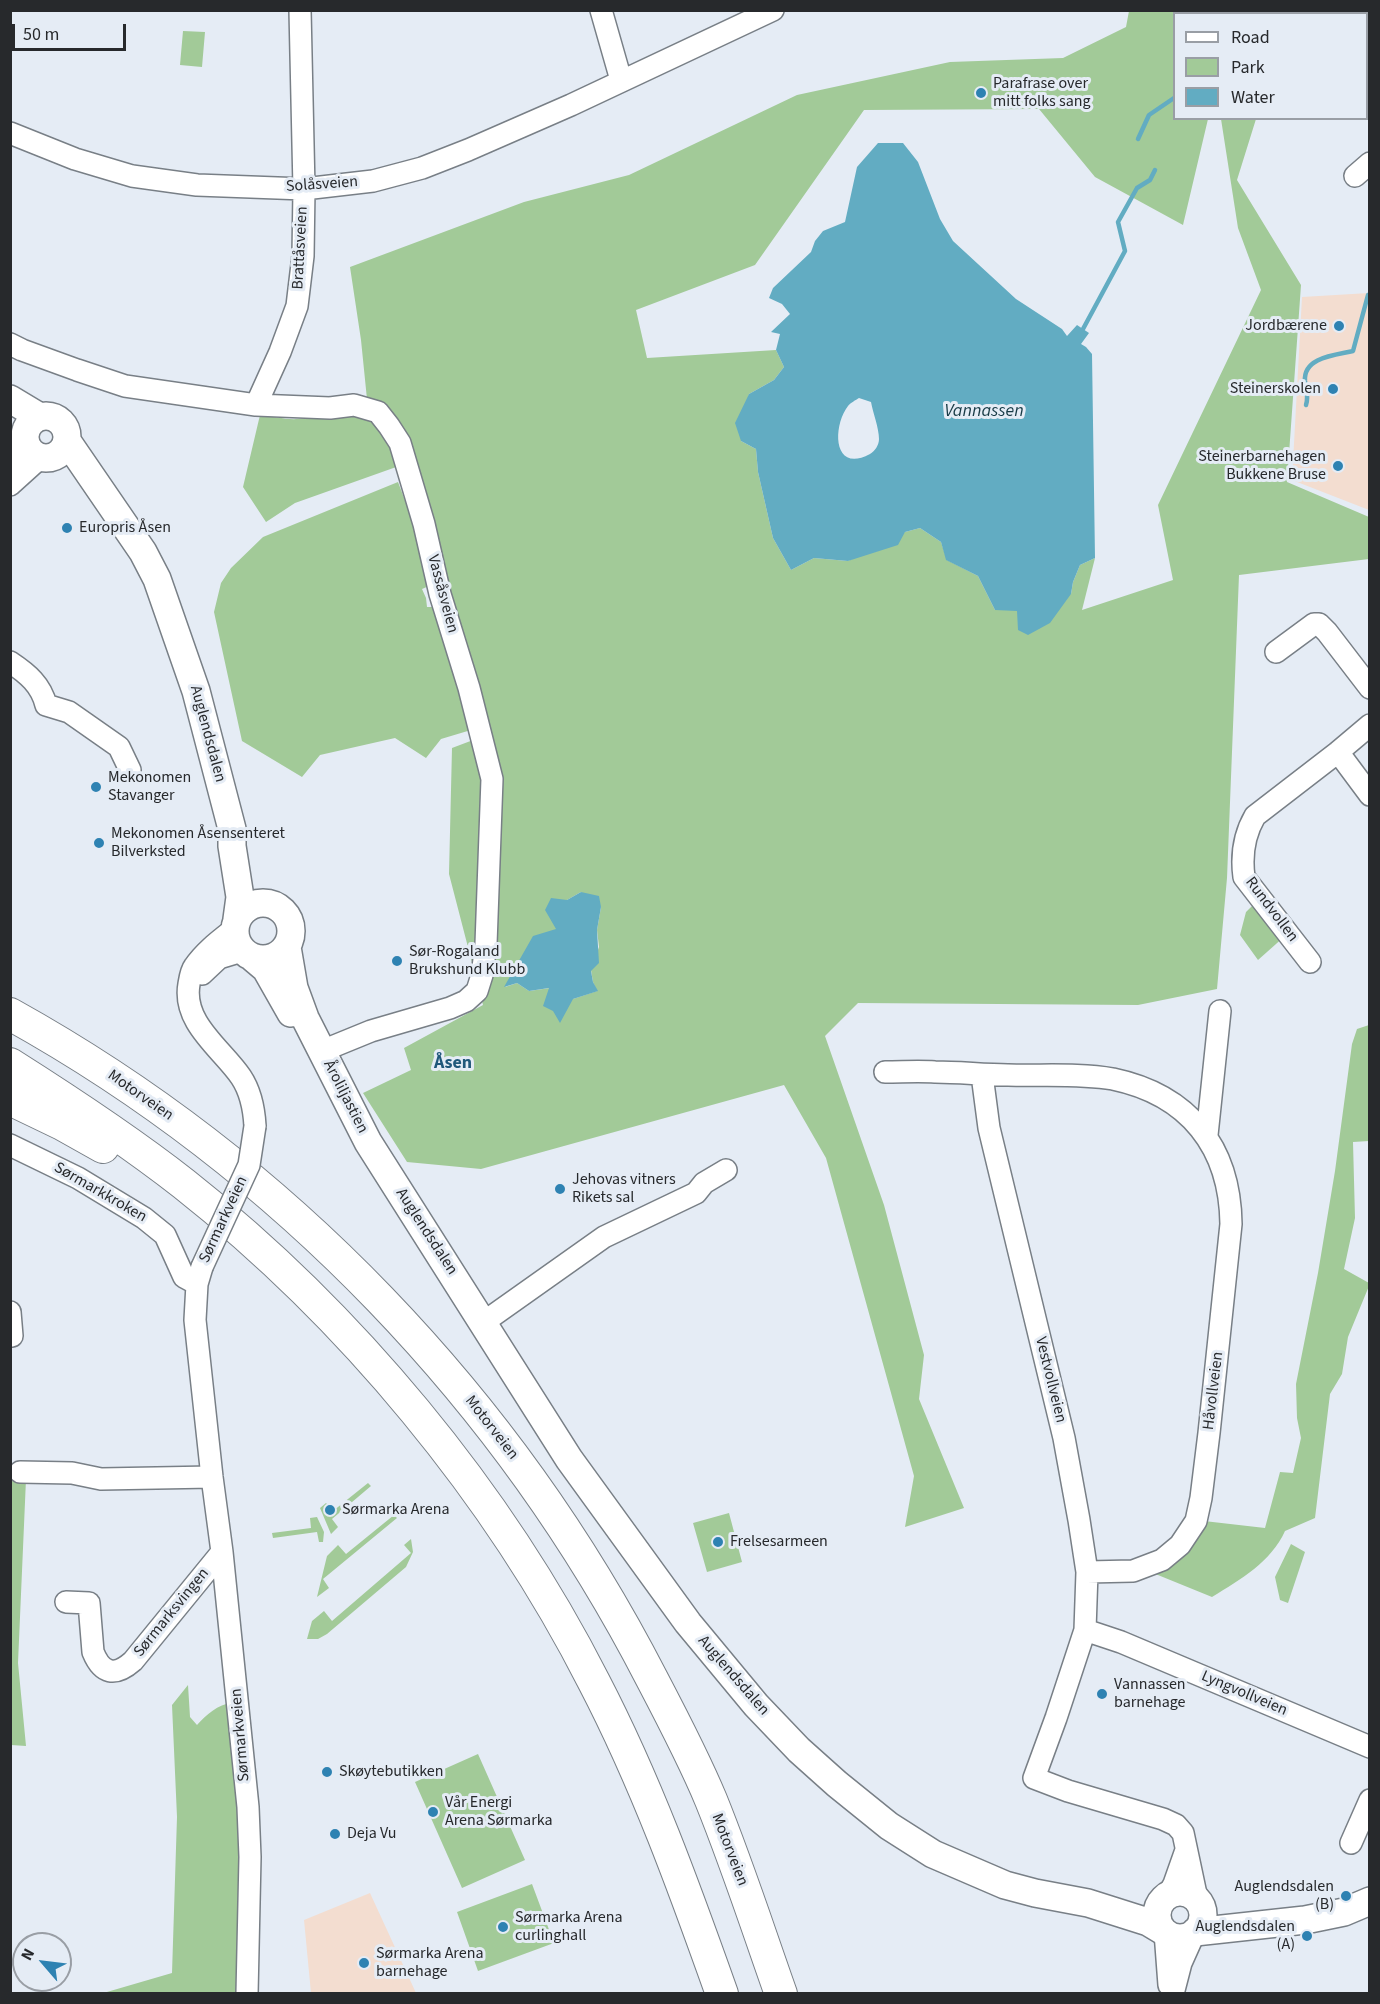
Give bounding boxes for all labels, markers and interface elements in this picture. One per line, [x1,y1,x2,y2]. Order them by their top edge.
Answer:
scale bar [15,12,129,50]
legend [1173,12,1368,120]
text: 50 m [23,22,59,47]
text: Road [1231,25,1270,50]
text: Park [1231,55,1265,80]
place label: Parafrase over mitt folks sang [993,74,1091,112]
text: Water [1231,85,1275,110]
marker: Parafrase over mitt folks sang [974,86,988,100]
street label: Solåsveien [285,173,359,197]
street label: Brattåsveien [289,206,313,290]
place label: Jordbærene [1245,316,1327,336]
marker: Jordbærene [1332,319,1346,333]
place label: Steinerskolen [1230,379,1321,399]
marker: Steinerskolen [1326,382,1340,396]
water label: Vannassen [944,401,1024,423]
place label: Steinerbarnehagen Bukkene Bruse [1198,447,1326,485]
marker: Steinerbarnehagen Bukkene Bruse [1331,459,1345,473]
place label: Europris Åsen [79,518,171,538]
marker: Europris Åsen [60,521,74,535]
street label: Vassåsveien [422,553,462,635]
street label: Auglendsdalen [185,683,229,785]
place label: Mekonomen Stavanger [108,768,191,806]
marker: Mekonomen Stavanger [89,780,103,794]
place label: Mekonomen Åsensenteret Bilverksted [111,824,285,862]
marker: Mekonomen Åsensenteret Bilverksted [92,836,106,850]
street label: Rundvollen [1240,874,1302,946]
place label: Sør-Rogaland Brukshund Klubb [409,942,525,980]
marker: Sør-Rogaland Brukshund Klubb [390,954,404,968]
district label: Åsen [434,1053,472,1075]
street label: Åroliljastien [318,1057,372,1137]
street label: Motorveien [103,1066,177,1126]
street label: Sørmarkkroken [50,1159,150,1227]
place label: Jehovas vitners Rikets sal [572,1170,676,1208]
street label: Sørmarkveien [196,1174,252,1266]
marker: Jehovas vitners Rikets sal [553,1182,567,1196]
street label: Auglendsdalen [391,1185,461,1279]
street label: Vestvollveien [1030,1335,1070,1425]
street label: Håvollveien [1200,1351,1228,1431]
street label: Motorveien [460,1392,522,1464]
place label: Sørmarka Arena [342,1500,450,1520]
marker: Sørmarka Arena [323,1503,337,1517]
place label: Frelsesarmeen [730,1532,828,1552]
marker: Frelsesarmeen [711,1535,725,1549]
street label: Sørmarksvingen [130,1565,214,1661]
street label: Auglendsdalen [693,1632,773,1720]
street label: Lyngvollveien [1198,1667,1290,1721]
place label: Vannassen barnehage [1114,1675,1186,1713]
marker: Vannassen barnehage [1095,1687,1109,1701]
street label: Sørmarkveien [227,1688,255,1782]
place label: Skøytebutikken [339,1762,444,1782]
marker: Skøytebutikken [320,1765,334,1779]
place label: Vår Energi Arena Sørmarka [445,1793,553,1831]
marker: Vår Energi Arena Sørmarka [426,1805,440,1819]
street label: Motorveien [706,1811,752,1889]
place label: Deja Vu [347,1824,396,1844]
marker: Deja Vu [328,1827,342,1841]
place label: Auglendsdalen (B) [1235,1877,1334,1915]
marker: Auglendsdalen (B) [1339,1889,1353,1903]
place label: Sørmarka Arena curlinghall [515,1908,623,1946]
place label: Auglendsdalen (A) [1196,1917,1295,1955]
marker: Sørmarka Arena curlinghall [496,1920,510,1934]
marker: Auglendsdalen (A) [1300,1929,1314,1943]
north arrow [12,1932,72,1992]
place label: Sørmarka Arena barnehage [376,1944,484,1982]
text: N [16,1945,40,1964]
marker: Sørmarka Arena barnehage [357,1956,371,1970]

